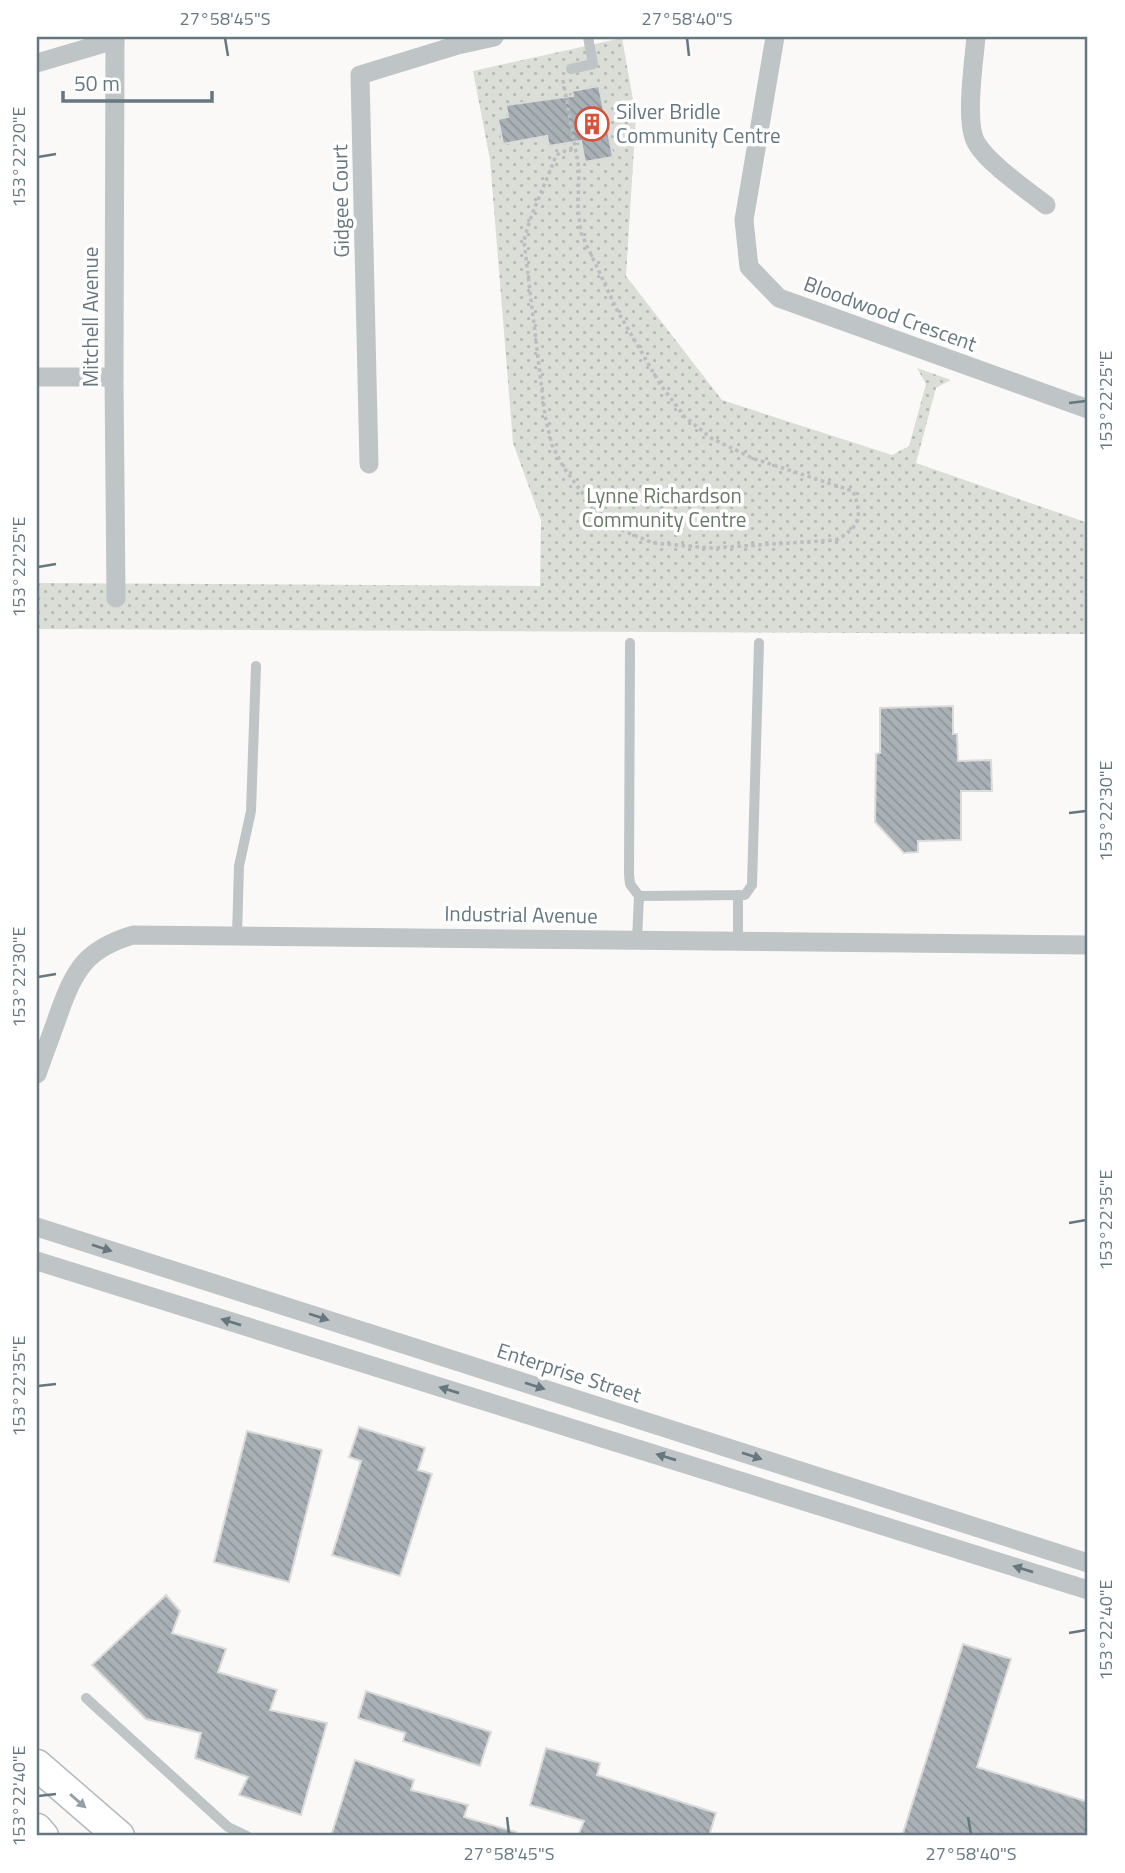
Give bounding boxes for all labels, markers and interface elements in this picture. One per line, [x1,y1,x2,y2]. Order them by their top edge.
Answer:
text: 27°58'45"S [180,5,270,32]
text: 27°58'40"S [642,5,732,32]
scale bar [63,60,212,104]
text: 50 m [74,67,120,99]
place label: Silver Bridle Community Centre [616,95,781,151]
building icon: Silver Bridle Community Centre [573,105,611,143]
text: 153°22'20"E [5,106,32,208]
street label: Gidgee Court [323,143,357,258]
street label: Mitchell Avenue [74,247,106,387]
street label: Bloodwood Crescent [799,267,982,359]
text: 153°22'25"E [1092,350,1119,452]
park label: Lynne Richardson Community Centre [582,479,746,535]
text: 153°22'25"E [5,516,32,618]
text: 153°22'30"E [1092,760,1119,862]
street label: Industrial Avenue [444,897,598,931]
text: 153°22'30"E [5,926,32,1028]
text: 153°22'35"E [1092,1169,1119,1271]
one-way arrow [91,1243,112,1254]
one-way arrow [308,1313,329,1323]
one-way arrow [221,1316,242,1326]
street label: Enterprise Street [493,1334,646,1411]
text: 153°22'35"E [5,1335,32,1437]
one-way arrow [525,1382,546,1392]
one-way arrow [438,1384,459,1394]
one-way arrow [742,1451,763,1461]
one-way arrow [655,1452,676,1462]
one-way arrow [1012,1563,1033,1574]
text: 153°22'40"E [1092,1579,1119,1681]
text: 153°22'40"E [5,1745,32,1847]
one-way arrow [69,1793,86,1808]
text: 27°58'45"S [464,1840,554,1867]
text: 27°58'40"S [926,1840,1016,1867]

